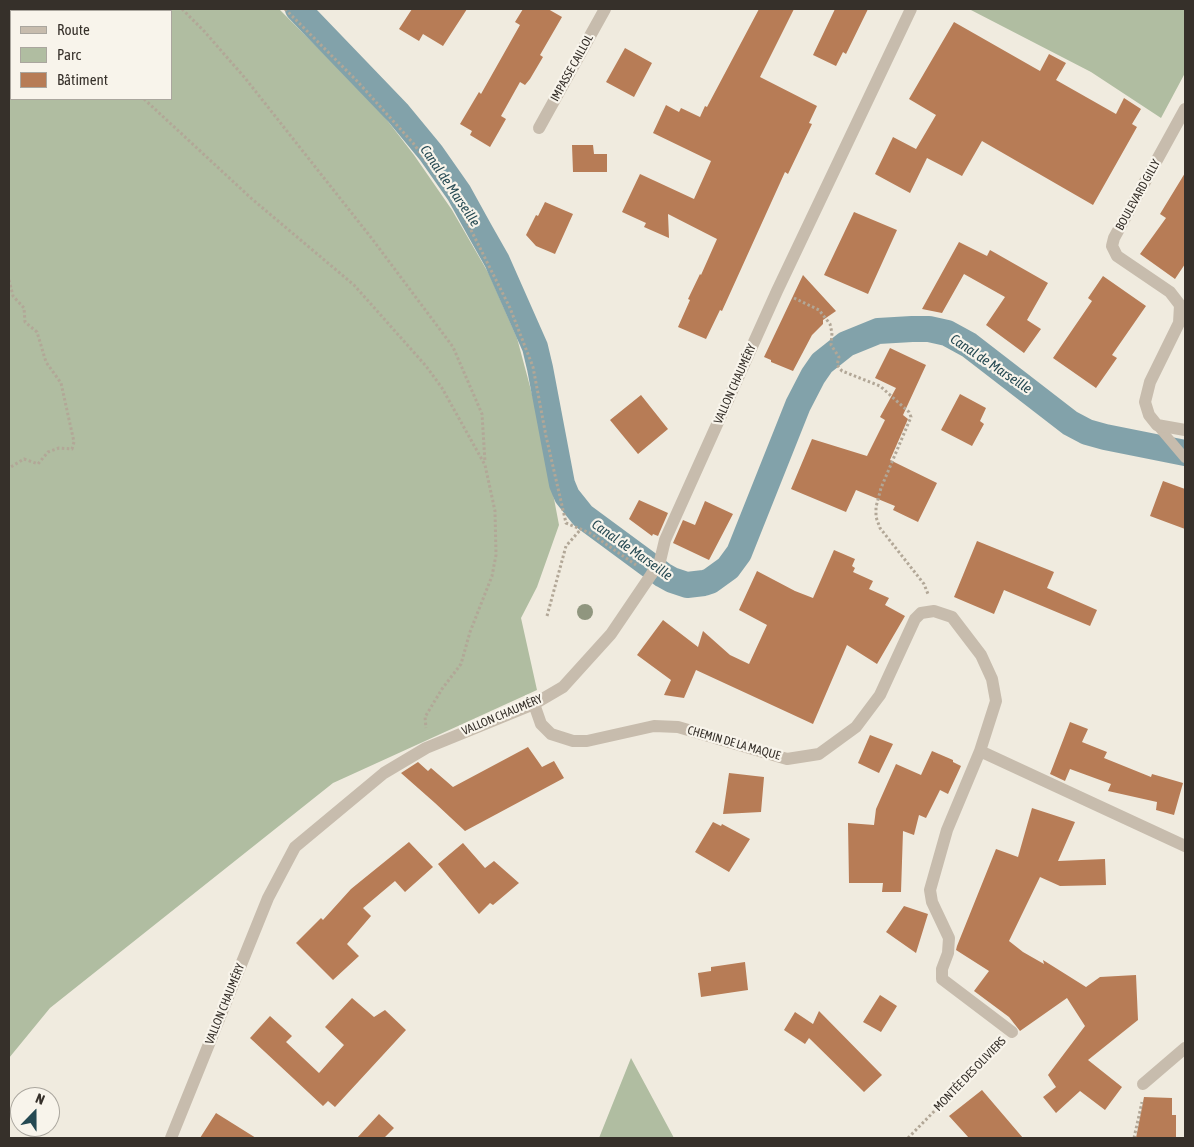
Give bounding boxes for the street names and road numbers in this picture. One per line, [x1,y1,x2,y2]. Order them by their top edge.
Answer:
street label: IMPASSE CAILLOL [548,32,596,104]
street label: BOULEVARD GILLY [1113,157,1163,233]
street label: VALLON CHAUMÉRY [711,342,759,426]
street label: VALLON CHAUMÉRY [460,692,544,738]
street label: CHEMIN DE LA MAQUE [686,723,782,763]
street label: VALLON CHAUMÉRY [202,961,248,1047]
street label: MONTÉE DES OLIVIERS [931,1034,1009,1114]

